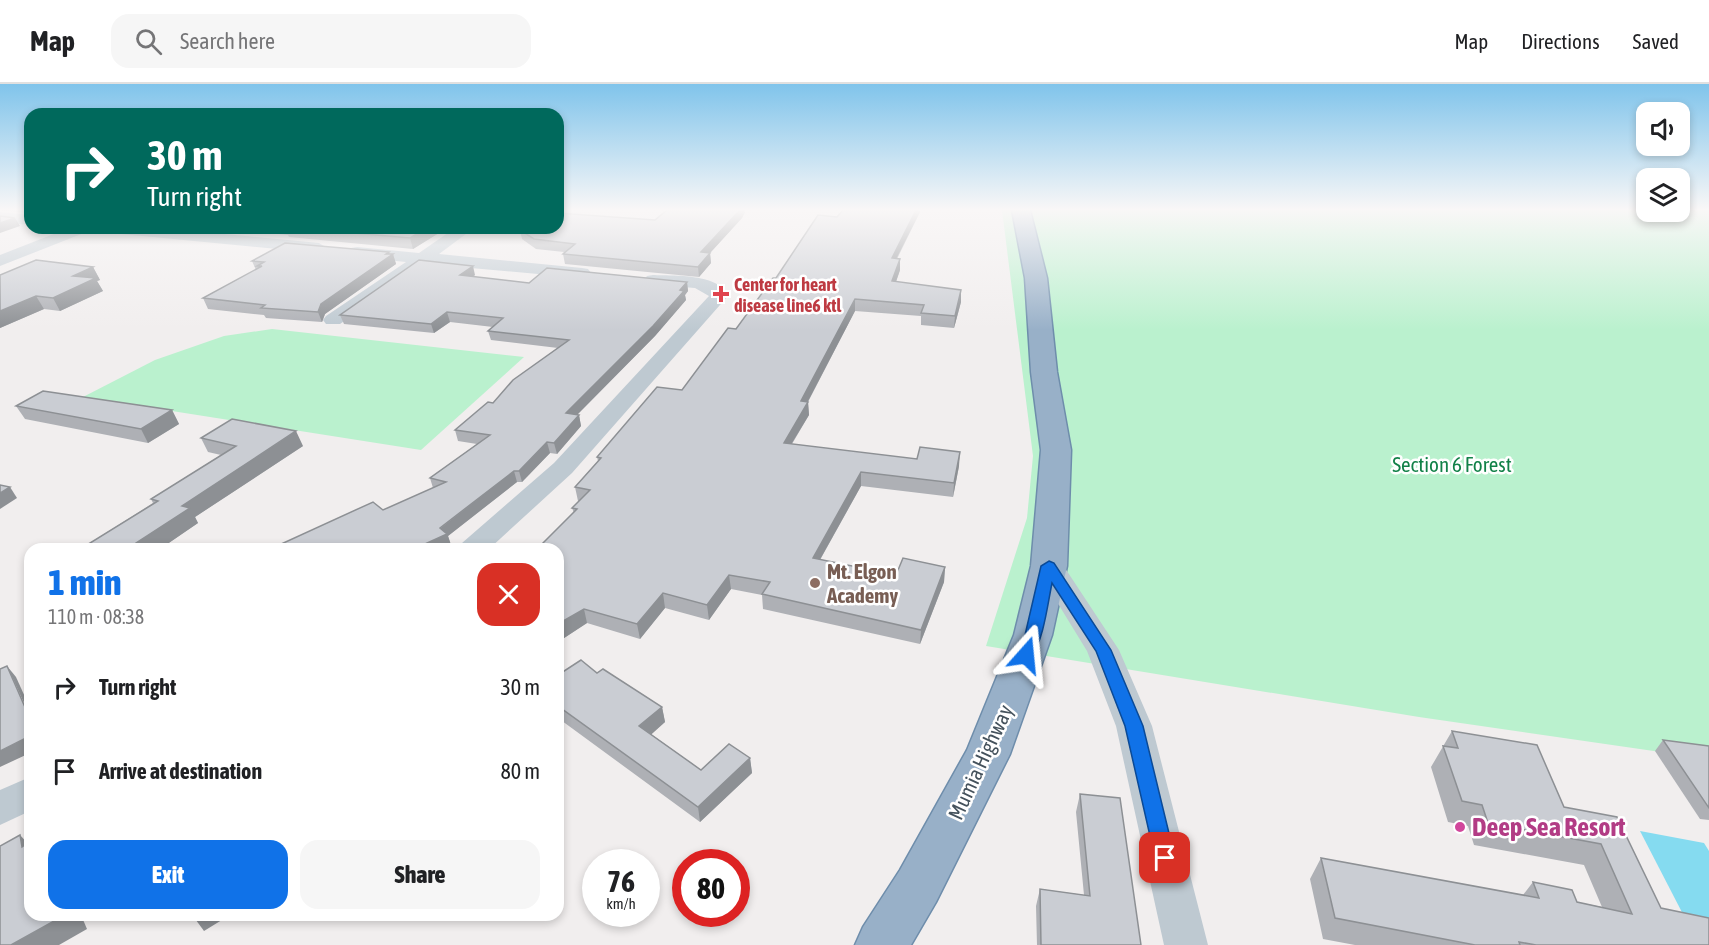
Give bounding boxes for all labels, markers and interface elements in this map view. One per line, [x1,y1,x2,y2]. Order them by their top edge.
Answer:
search box [111,14,531,68]
text: Map [30,25,75,57]
icon: search [132,25,165,58]
text: Search here [180,28,275,54]
text: Map [1454,29,1488,53]
text: Directions [1521,29,1600,53]
text: Saved [1633,29,1679,53]
map controls [1636,102,1690,222]
button: sound [1636,102,1690,156]
text: 30 m [147,131,222,179]
icon: right [48,132,126,210]
button: layers [1636,168,1690,222]
text: Turn right [147,181,242,212]
place label: Center for heart disease line6 ktl [734,274,841,316]
marker: Center for heart disease line6 ktl [712,285,730,303]
park label: Section 6 Forest [1392,452,1512,476]
place label: Mt. Elgon Academy [826,559,898,607]
text: 1 min [48,561,122,603]
button: close [477,563,540,626]
marker: Mt. Elgon Academy [808,576,822,590]
text: 110 m · 08:38 [48,605,144,628]
position arrow [994,623,1058,687]
icon: right [48,671,81,704]
text: Turn right [99,674,176,700]
text: 30 m [500,674,540,700]
street label: Mumia Highway [943,701,1017,823]
icon: arrive [48,755,81,788]
text: Arrive at destination [99,758,262,784]
text: 80 m [500,758,540,784]
place label: Deep Sea Resort [1472,812,1626,842]
marker: Deep Sea Resort [1453,820,1467,834]
pin [1139,832,1190,883]
button: Exit [48,840,288,909]
button: Share [300,840,540,909]
icon: arrive [1148,841,1181,874]
speed limit sign: 80 [672,849,750,927]
text: 76 [607,864,635,898]
text: km/h [606,895,636,912]

